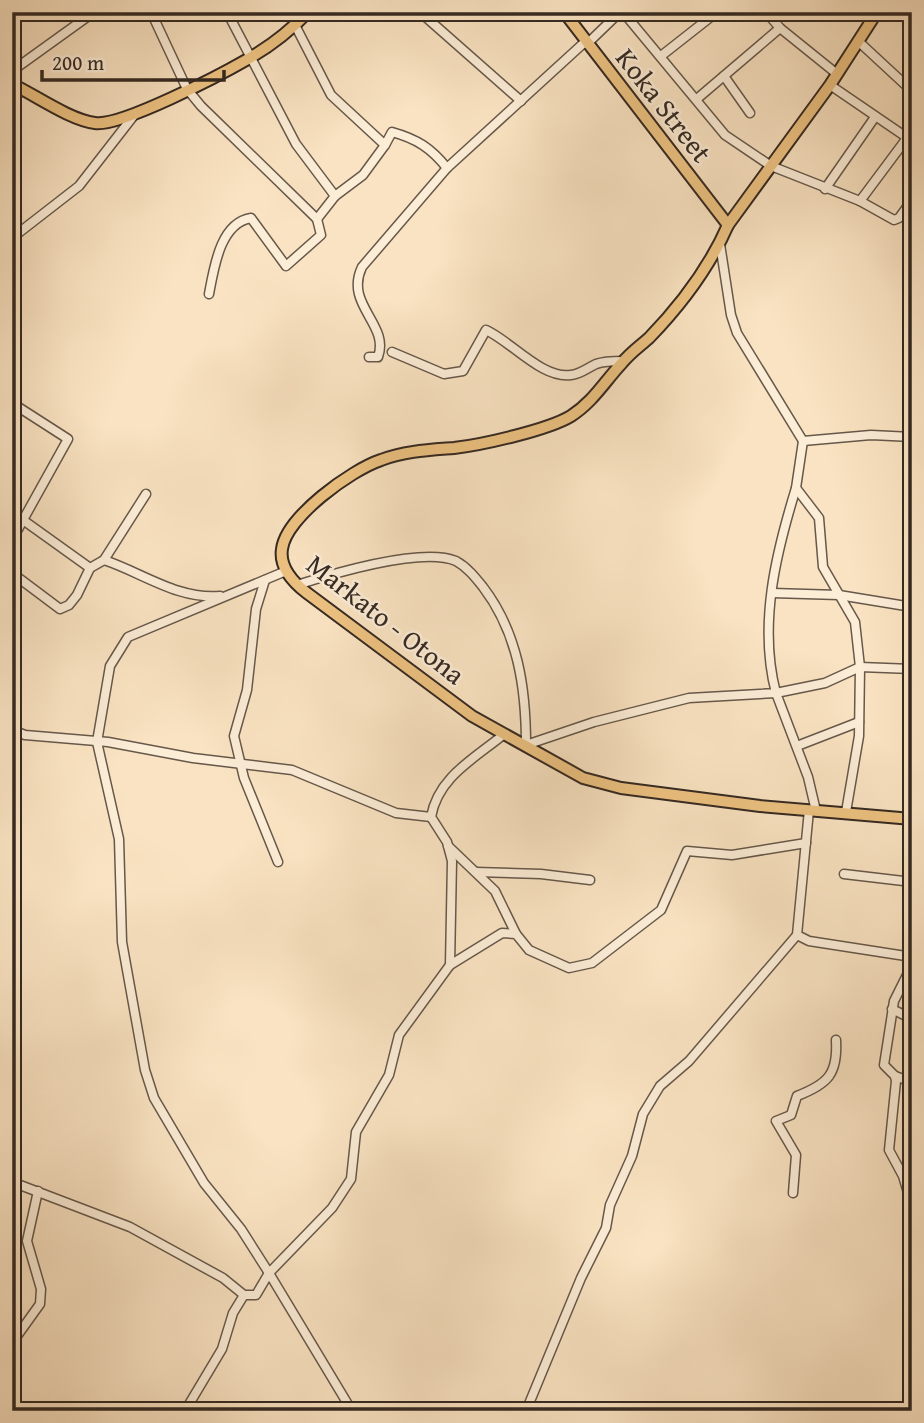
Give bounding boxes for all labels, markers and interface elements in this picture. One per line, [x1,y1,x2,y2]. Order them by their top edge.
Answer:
scale bar [42,38,224,82]
street label: Koka Street [607,39,722,171]
text: 200 m [52,47,104,78]
street label: Markato - Otona [298,544,475,694]

